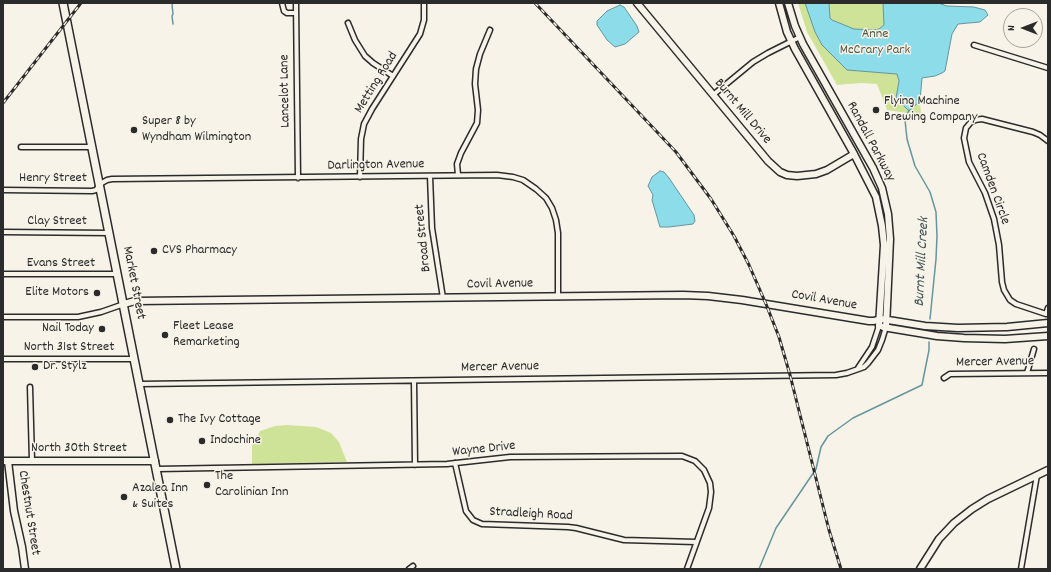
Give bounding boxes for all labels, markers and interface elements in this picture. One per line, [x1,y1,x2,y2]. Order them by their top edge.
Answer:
north arrow [1003,8,1043,48]
text: N [1004,25,1020,31]
park label: Anne McCrary Park [840,27,910,60]
street label: Metting Road [352,49,402,117]
street label: Lancelot Lane [277,54,295,128]
street label: Burnt Mill Drive [710,76,774,148]
place label: Flying Machine Brewing Company [884,94,977,126]
street label: Randall Parkway [842,99,898,185]
marker: Flying Machine Brewing Company [871,105,881,115]
place label: Super 8 by Wyndham Wilmington [142,114,251,146]
marker: Super 8 by Wyndham Wilmington [129,125,139,135]
street label: Camden Circle [971,151,1013,227]
street label: Darlington Avenue [327,157,425,175]
street label: Henry Street [19,171,87,187]
street label: Broad Street [412,203,436,273]
street label: Clay Street [27,214,87,230]
water label: Burnt Mill Creek [912,217,934,307]
place label: CVS Pharmacy [162,243,237,259]
street label: Market Street [118,245,148,321]
marker: CVS Pharmacy [149,246,159,256]
street label: Evans Street [27,256,95,272]
street label: Covil Avenue [467,276,533,294]
place label: Elite Motors [25,285,89,301]
street label: Covil Avenue [790,287,858,315]
marker: Elite Motors [92,288,102,298]
place label: Fleet Lease Remarketing [173,319,240,352]
place label: Nail Today [42,321,94,337]
marker: Nail Today [97,324,107,334]
marker: Fleet Lease Remarketing [160,330,170,340]
street label: North 31st Street [24,340,114,356]
street label: Mercer Avenue [956,354,1034,372]
place label: Dr. Stylz [43,359,87,375]
street label: Mercer Avenue [461,359,539,377]
marker: Dr. Stylz [30,362,40,372]
place label: The Ivy Cottage [178,412,261,428]
marker: The Ivy Cottage [165,415,175,425]
place label: Indochine [210,433,261,449]
marker: Indochine [197,436,207,446]
street label: Wayne Drive [452,438,516,462]
street label: North 30th Street [31,441,127,457]
street label: Chestnut Street [13,469,43,557]
place label: The Carolinian Inn [215,469,288,502]
marker: The Carolinian Inn [202,480,212,490]
place label: Azalea Inn & Suites [132,481,188,514]
marker: Azalea Inn & Suites [119,492,129,502]
street label: Stradleigh Road [489,504,573,526]

